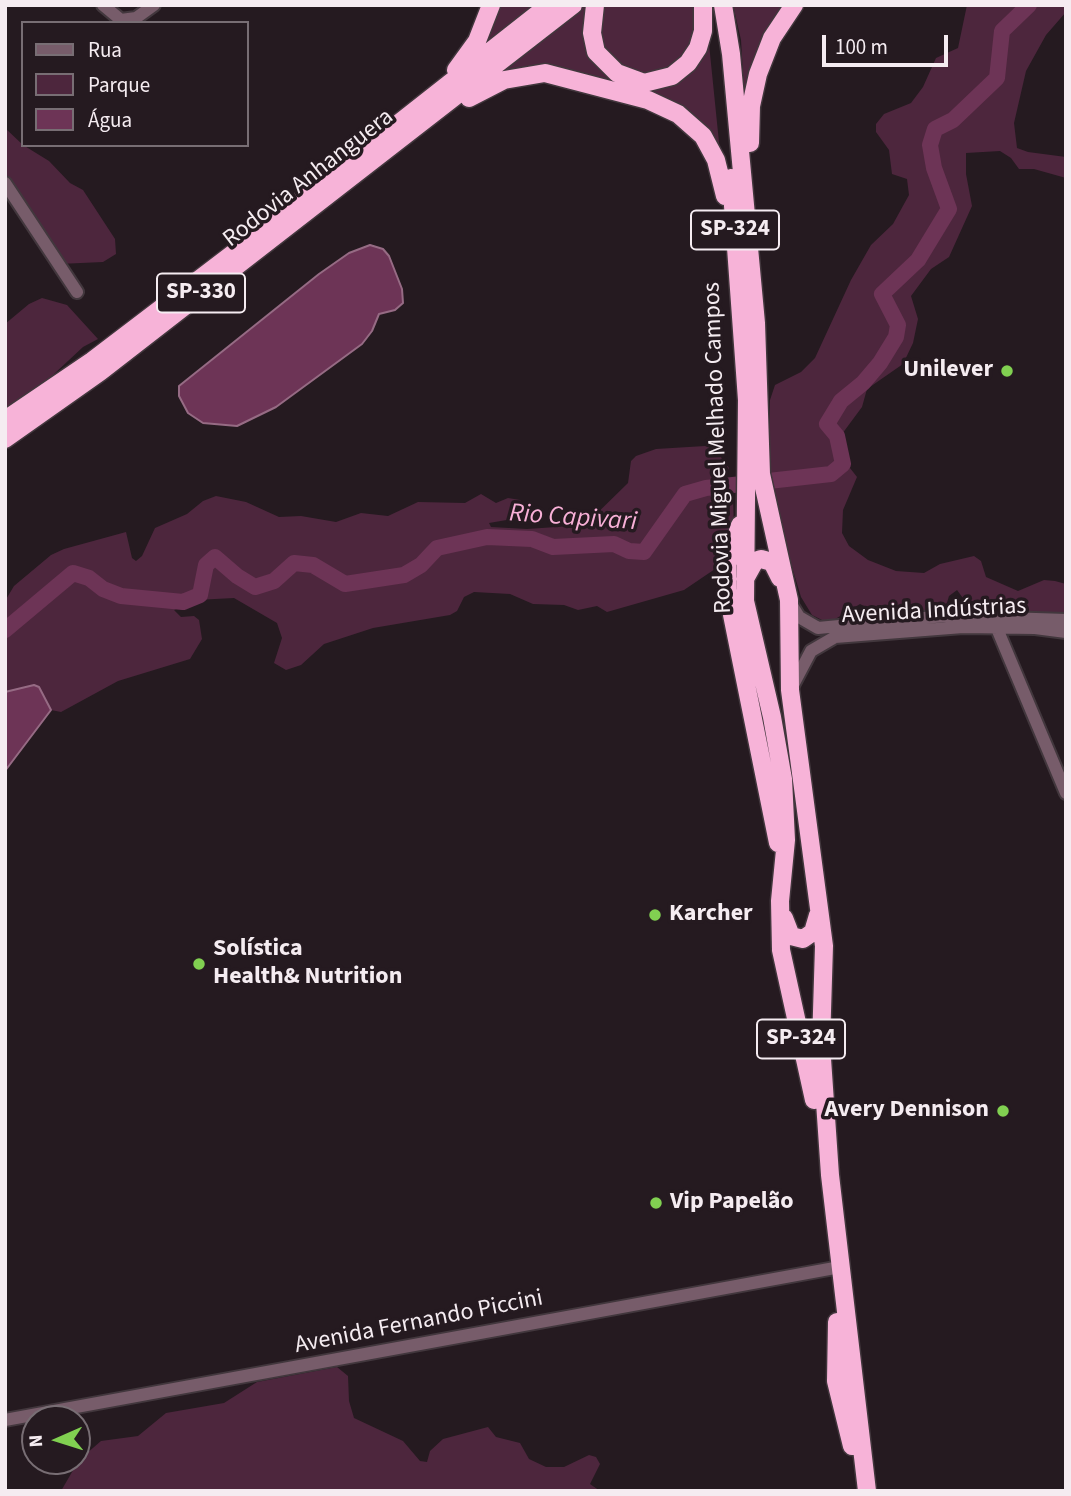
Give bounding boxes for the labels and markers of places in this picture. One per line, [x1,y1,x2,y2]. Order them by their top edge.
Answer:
place label: Unilever [903,357,993,385]
marker: Unilever [999,363,1015,379]
place label: Karcher [669,901,753,929]
marker: Karcher [647,907,663,923]
place label: Solística Health& Nutrition [213,936,402,992]
marker: Solística Health& Nutrition [191,956,207,972]
place label: Avery Dennison [824,1097,989,1125]
marker: Avery Dennison [995,1103,1011,1119]
place label: Vip Papelão [670,1189,794,1217]
marker: Vip Papelão [648,1195,664,1211]

